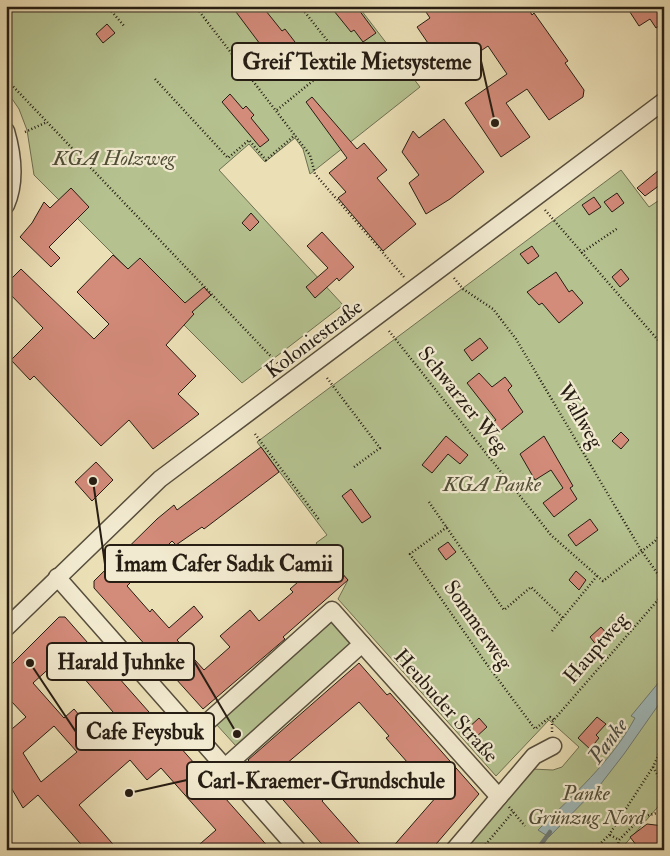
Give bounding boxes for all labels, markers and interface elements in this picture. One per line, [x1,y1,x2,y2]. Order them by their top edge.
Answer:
callout: Greif Textile Mietsysteme [232,43,481,80]
text: Greif Textile Mietsysteme [243,48,472,77]
park label: KGA Holzweg [52,145,176,172]
street label: Koloniestraße [260,293,368,385]
street label: Schwarzer Weg [412,341,515,460]
street label: Wallweg [550,378,610,454]
park label: KGA Panke [442,471,542,498]
callout: İmam Cafer Sadık Camii [105,545,343,582]
text: İmam Cafer Sadık Camii [115,549,333,578]
street label: Sommerweg [437,575,519,675]
street label: Hauptweg [558,606,635,689]
callout: Harald Juhnke [47,643,194,680]
street label: Heubuder Straße [388,643,504,769]
text: Harald Juhnke [57,648,186,677]
water label: Panke [581,712,635,770]
callout: Cafe Feysbuk [76,713,214,750]
text: Cafe Feysbuk [86,718,205,747]
callout: Carl-Kraemer-Grundschule [187,762,455,799]
text: Carl-Kraemer-Grundschule [197,767,446,795]
park label: Panke Grünzug Nord [527,780,646,831]

